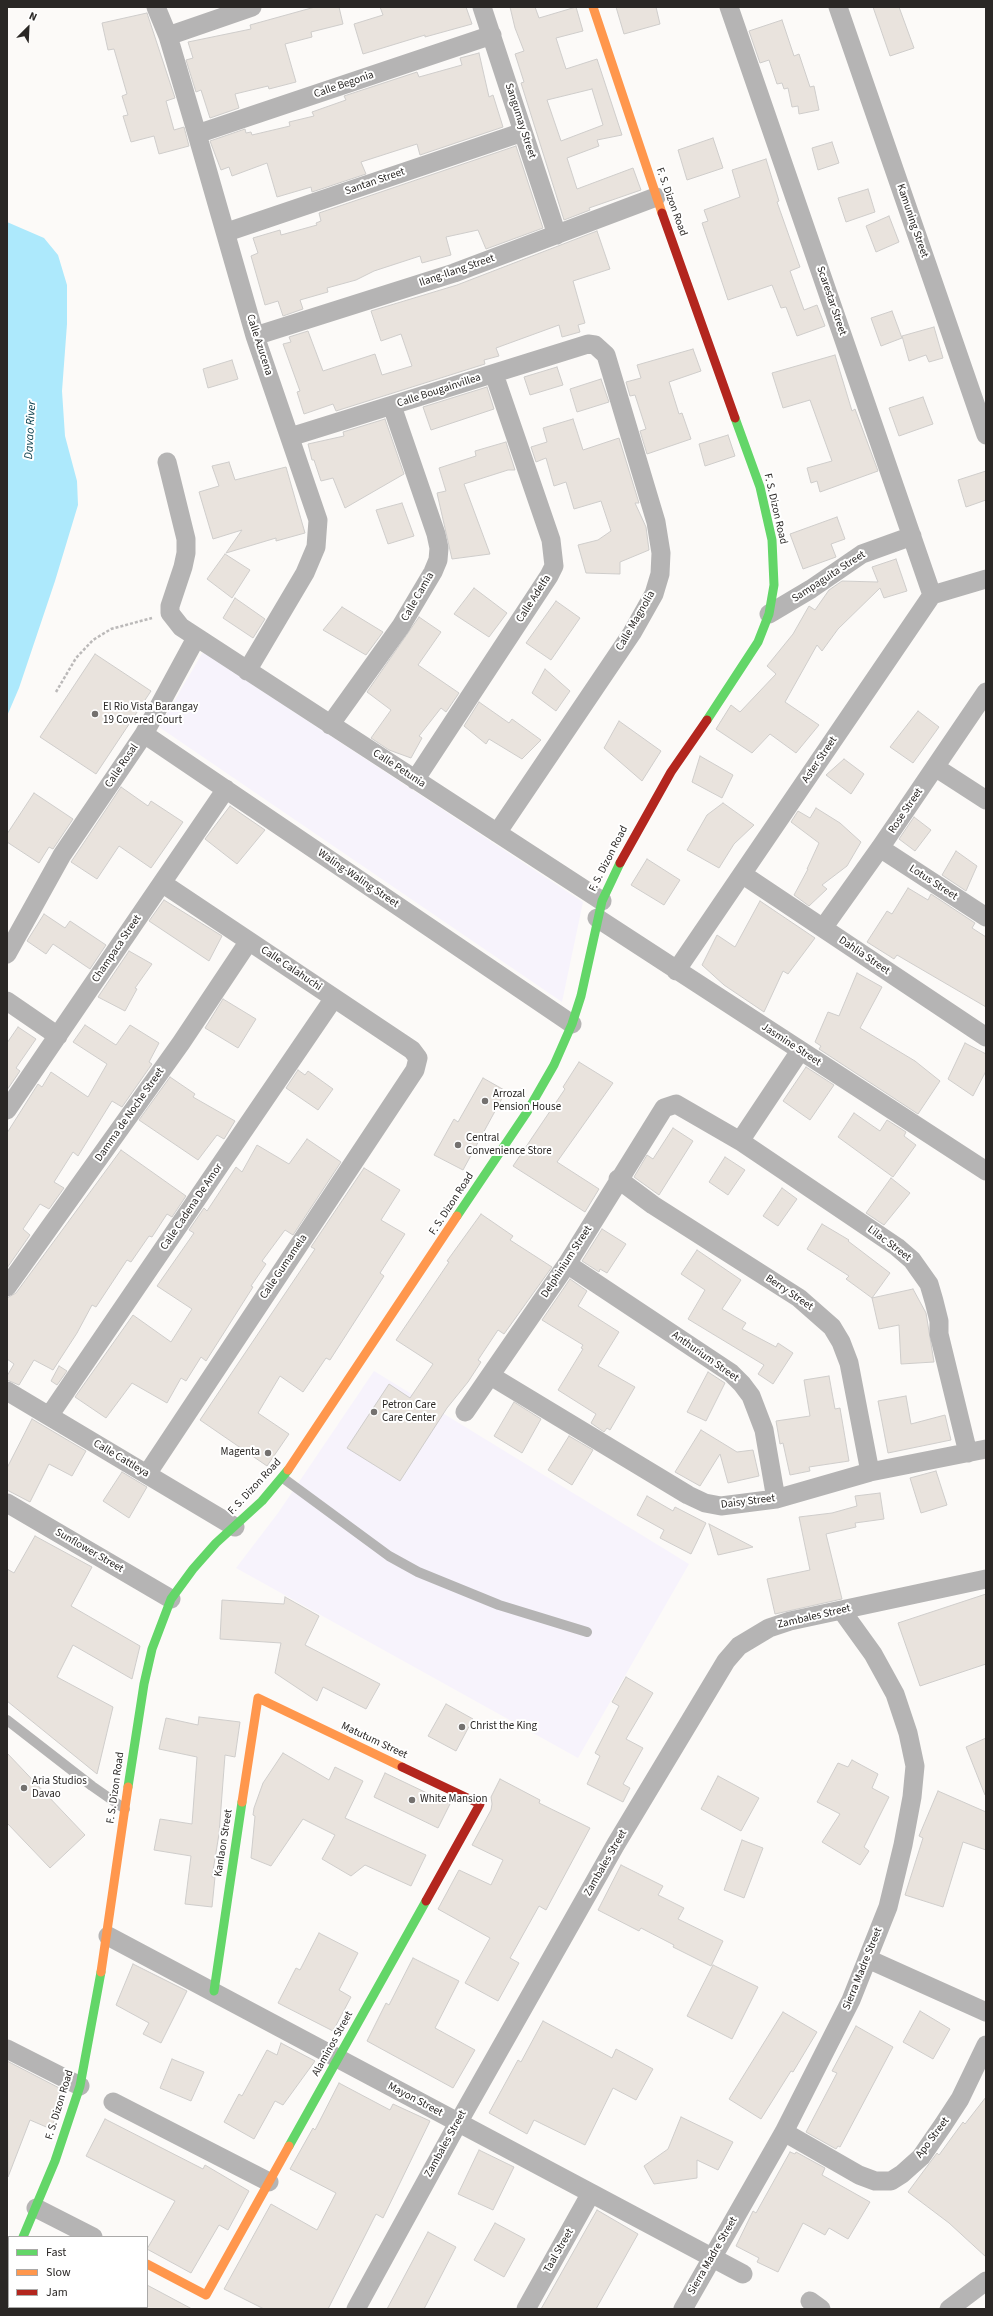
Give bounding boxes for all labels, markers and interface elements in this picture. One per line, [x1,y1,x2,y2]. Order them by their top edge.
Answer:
north arrow [8,8,48,48]
text: N [27,8,39,25]
street label: Calle Begonia [312,69,376,101]
street label: Sangumay Street [502,82,538,160]
street label: Santan Street [343,166,407,198]
street label: F. S. Dizon Road [652,166,690,238]
street label: Kamuning Street [893,182,931,260]
street label: Ilang-Ilang Street [418,252,496,290]
street label: Scarestar Street [813,265,849,337]
street label: Calle Azucena [243,313,275,377]
street label: Calle Bougainvillea [395,371,483,411]
water label: Davao River [22,400,40,460]
street label: F. S. Dizon Road [760,472,790,546]
street label: Sampaguita Street [790,548,868,606]
street label: Calle Camia [399,570,437,624]
street label: Calle Adelfa [514,573,554,625]
street label: Calle Magnolia [613,589,659,653]
place label: El Rio Vista Barangay 19 Covered Court [103,701,198,727]
marker: El Rio Vista Barangay 19 Covered Court [90,709,100,719]
street label: Aster Street [800,734,840,786]
street label: Calle Rosal [103,742,141,790]
street label: Calle Petunia [370,747,428,791]
street label: Rose Street [886,786,926,836]
street label: F. S. Dizon Road [587,824,631,894]
street label: Waling-Waling Street [315,847,401,911]
street label: Lotus Street [906,862,960,904]
street label: Champaca Street [90,913,144,985]
street label: Dahlia Street [836,934,892,978]
street label: Calle Calahuchi [258,944,324,994]
street label: Jasmine Street [759,1021,823,1069]
street label: Damma de Noche Street [93,1066,167,1164]
place label: Arrozal Pension House [493,1088,561,1114]
marker: Arrozal Pension House [480,1096,490,1106]
place label: Central Convenience Store [466,1132,552,1158]
marker: Central Convenience Store [453,1140,463,1150]
street label: Calle Cadena De Amor [158,1161,226,1253]
street label: F. S. Dizon Road [427,1170,477,1238]
street label: Delphinium Street [539,1223,595,1301]
street label: Lilac Street [865,1223,913,1265]
street label: Calle Gumamela [257,1232,311,1302]
street label: Berry Street [763,1272,815,1314]
street label: Anthurium Street [669,1329,741,1385]
place label: Petron Care Care Center [382,1399,436,1425]
marker: Petron Care Care Center [369,1407,379,1417]
street label: Calle Cattleya [91,1437,151,1481]
place label: Magenta [221,1446,260,1460]
marker: Magenta [263,1448,273,1458]
street label: F. S. Dizon Road [226,1456,284,1518]
street label: Daisy Street [720,1492,776,1512]
street label: Sunflower Street [52,1526,126,1576]
street label: Zambales Street [776,1602,852,1632]
street label: Matutum Street [339,1720,409,1762]
place label: Christ the King [470,1720,537,1734]
marker: Christ the King [457,1722,467,1732]
street label: F. S. Dizon Road [104,1751,128,1825]
place label: Aria Studios Davao [32,1775,87,1801]
marker: Aria Studios Davao [19,1783,29,1793]
place label: White Mansion [420,1793,487,1807]
marker: White Mansion [407,1795,417,1805]
street label: Kanlaon Street [212,1808,236,1878]
street label: Zambales Street [582,1827,630,1899]
street label: Sierra Madre Street [840,1926,886,2012]
street label: Alaminos Street [310,2009,356,2079]
street label: F. S. Dizon Road [43,2069,77,2141]
street label: Mayon Street [385,2080,445,2120]
street label: Zambales Street [422,2108,470,2180]
street label: Apo Street [913,2115,953,2161]
street label: Sierra Madre Street [685,2215,741,2297]
street label: Taal Street [541,2227,577,2275]
legend [8,2236,148,2308]
text: Fast [46,2244,66,2261]
text: Slow [46,2264,71,2281]
text: Jam [46,2284,68,2301]

